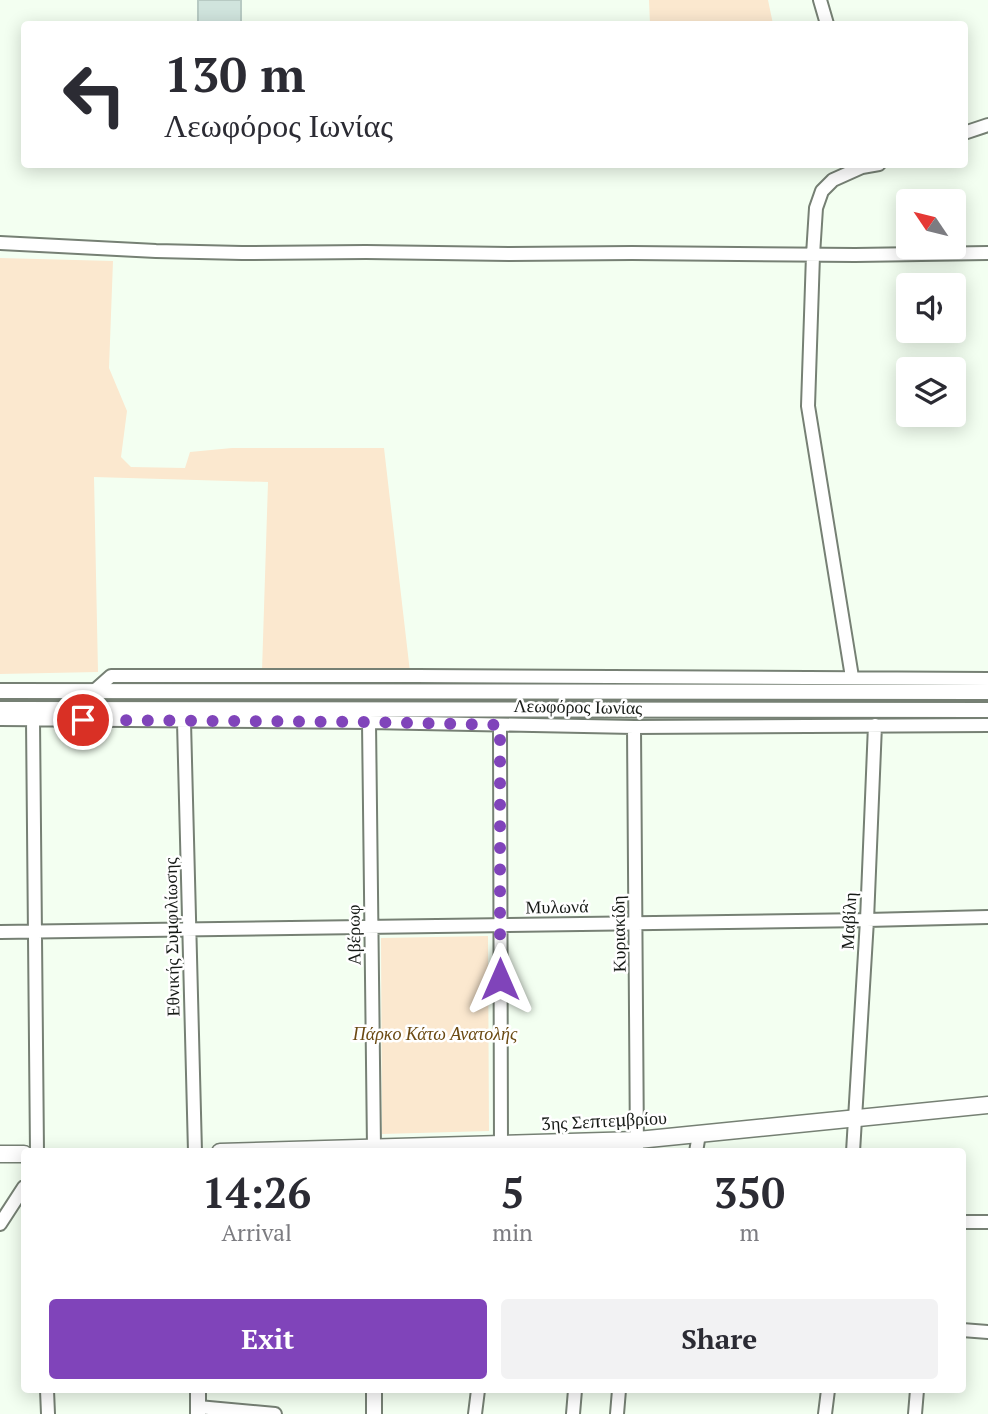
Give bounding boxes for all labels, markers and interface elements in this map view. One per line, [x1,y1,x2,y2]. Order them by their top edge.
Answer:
text: 130 m [164,41,306,106]
icon: left [49,49,140,140]
text: Λεωφόρος Ιωνίας [164,104,393,146]
north arrow [896,189,966,259]
map controls [896,189,966,427]
button: sound [896,273,966,343]
button: layers [896,357,966,427]
pin [53,690,113,750]
street label: Λεωφόρος Ιωνίας [513,693,643,719]
icon: arrive [64,701,102,739]
street label: Εθνικής Συμφιλίωσης [158,857,184,1017]
street label: Μαβίλη [835,892,861,950]
street label: Μυλωνά [525,893,589,919]
street label: Κυριακίδη [605,895,631,973]
street label: Αβέρωφ [340,904,366,966]
position arrow [463,942,537,1016]
park label: Πάρκο Κάτω Ανατολής [352,1021,518,1045]
street label: 3ης Σεπτεμβρίου [541,1105,667,1135]
text: 14:26 [202,1164,311,1220]
text: 5 [501,1164,524,1220]
text: 350 [714,1164,785,1220]
text: Arrival [221,1217,292,1248]
text: min [492,1217,533,1248]
text: m [739,1217,759,1248]
button: Exit [49,1299,487,1379]
button: Share [501,1299,938,1379]

